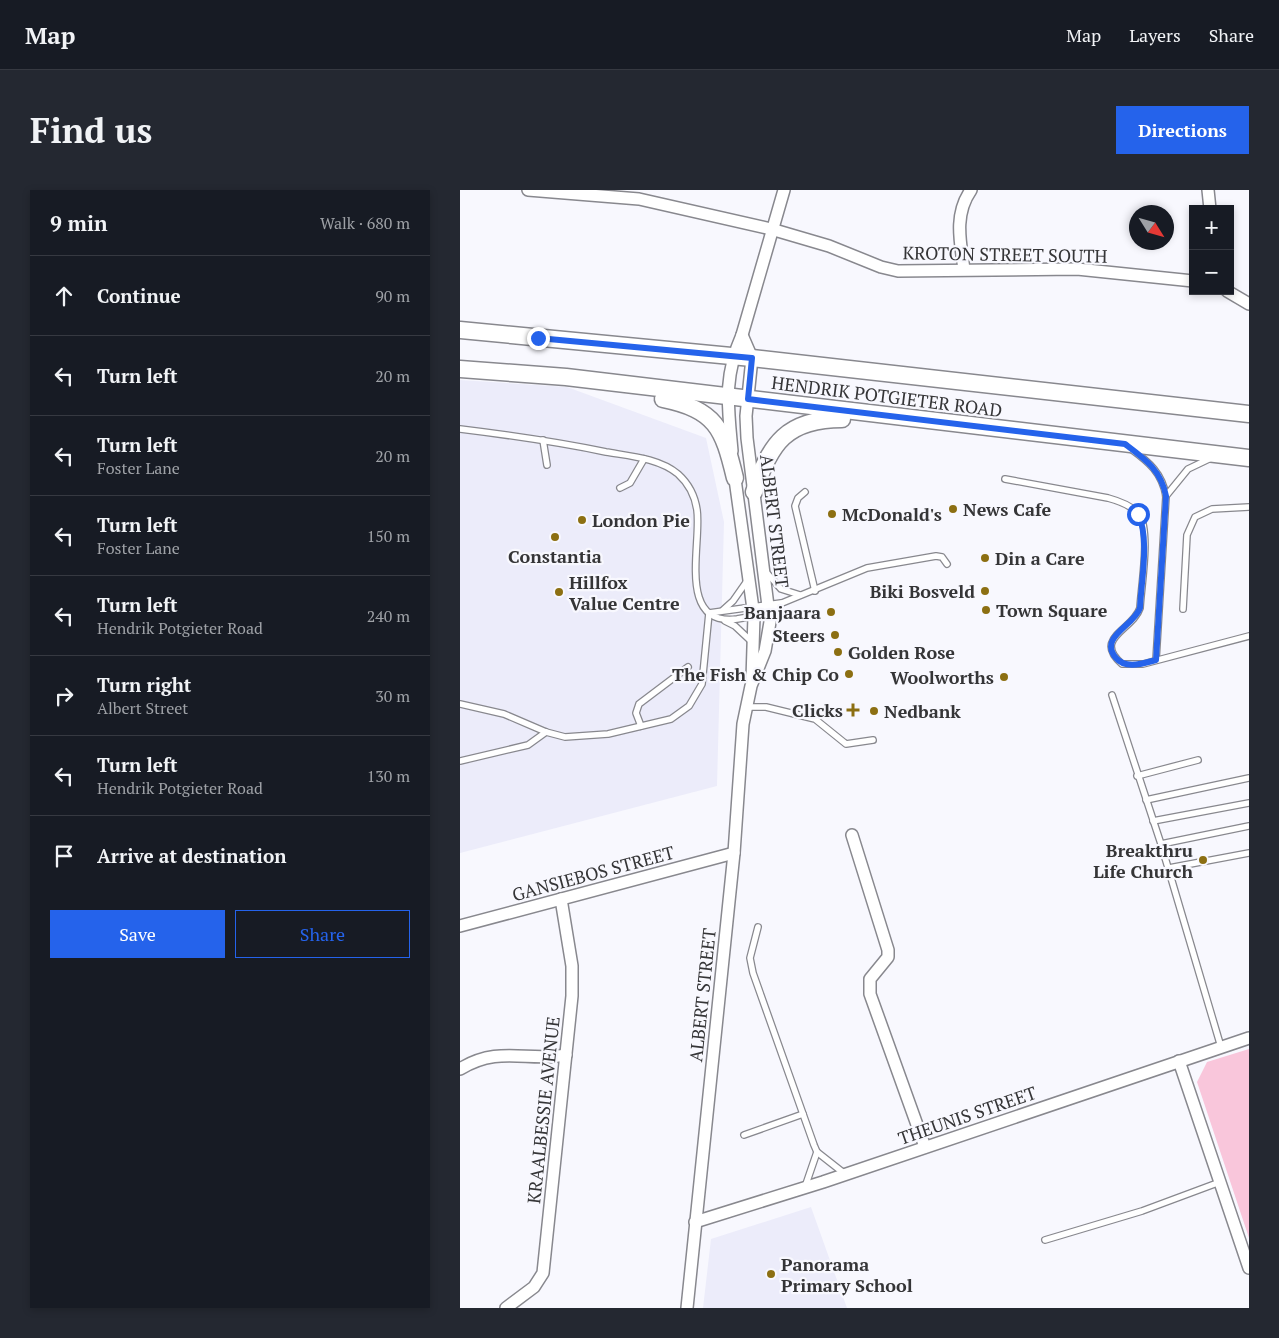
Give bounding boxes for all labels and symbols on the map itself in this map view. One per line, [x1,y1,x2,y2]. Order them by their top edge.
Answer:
north arrow [1129,205,1174,250]
street label: KROTON STREET SOUTH [902,240,1108,268]
route end [527,327,550,350]
street label: HENDRIK POTGIETER ROAD [770,370,1004,422]
street label: ALBERT STREET [755,453,795,589]
place label: News Cafe [963,497,1051,521]
place label: McDonald's [842,502,942,526]
marker: News Cafe [947,503,959,515]
route start [1127,503,1150,526]
place label: London Pie [592,508,690,532]
marker: McDonald's [826,508,838,520]
marker: London Pie [576,514,588,526]
marker: Constantia [549,531,561,543]
place label: Constantia [508,544,602,568]
place label: Din a Care [995,546,1085,570]
marker: Din a Care [979,552,991,564]
place label: Hillfox Value Centre [569,570,680,615]
place label: Biki Bosveld [870,579,975,603]
marker: Biki Bosveld [979,585,991,597]
marker: Hillfox Value Centre [553,586,565,598]
place label: Town Square [996,598,1108,622]
place label: Banjaara [744,600,821,624]
marker: Town Square [980,604,992,616]
marker: Banjaara [825,606,837,618]
place label: Steers [773,623,825,647]
marker: Steers [829,629,841,641]
place label: Golden Rose [848,640,955,664]
marker: Golden Rose [832,646,844,658]
place label: The Fish & Chip Co [672,662,839,686]
place label: Woolworths [890,665,994,689]
marker: The Fish & Chip Co [843,668,855,680]
marker: Woolworths [998,671,1010,683]
place label: Clicks [792,698,843,722]
place label: Nedbank [884,699,961,723]
marker: Clicks [847,704,859,716]
marker: Nedbank [868,705,880,717]
place label: Breakthru Life Church [1093,838,1193,883]
street label: GANSIEBOS STREET [509,840,677,906]
marker: Breakthru Life Church [1197,854,1209,866]
street label: ALBERT STREET [683,927,721,1063]
street label: KRAALBESSIE AVENUE [521,1015,565,1205]
street label: THEUNIS STREET [895,1080,1039,1150]
place label: Panorama Primary School [781,1252,913,1297]
marker: Panorama Primary School [765,1268,777,1280]

